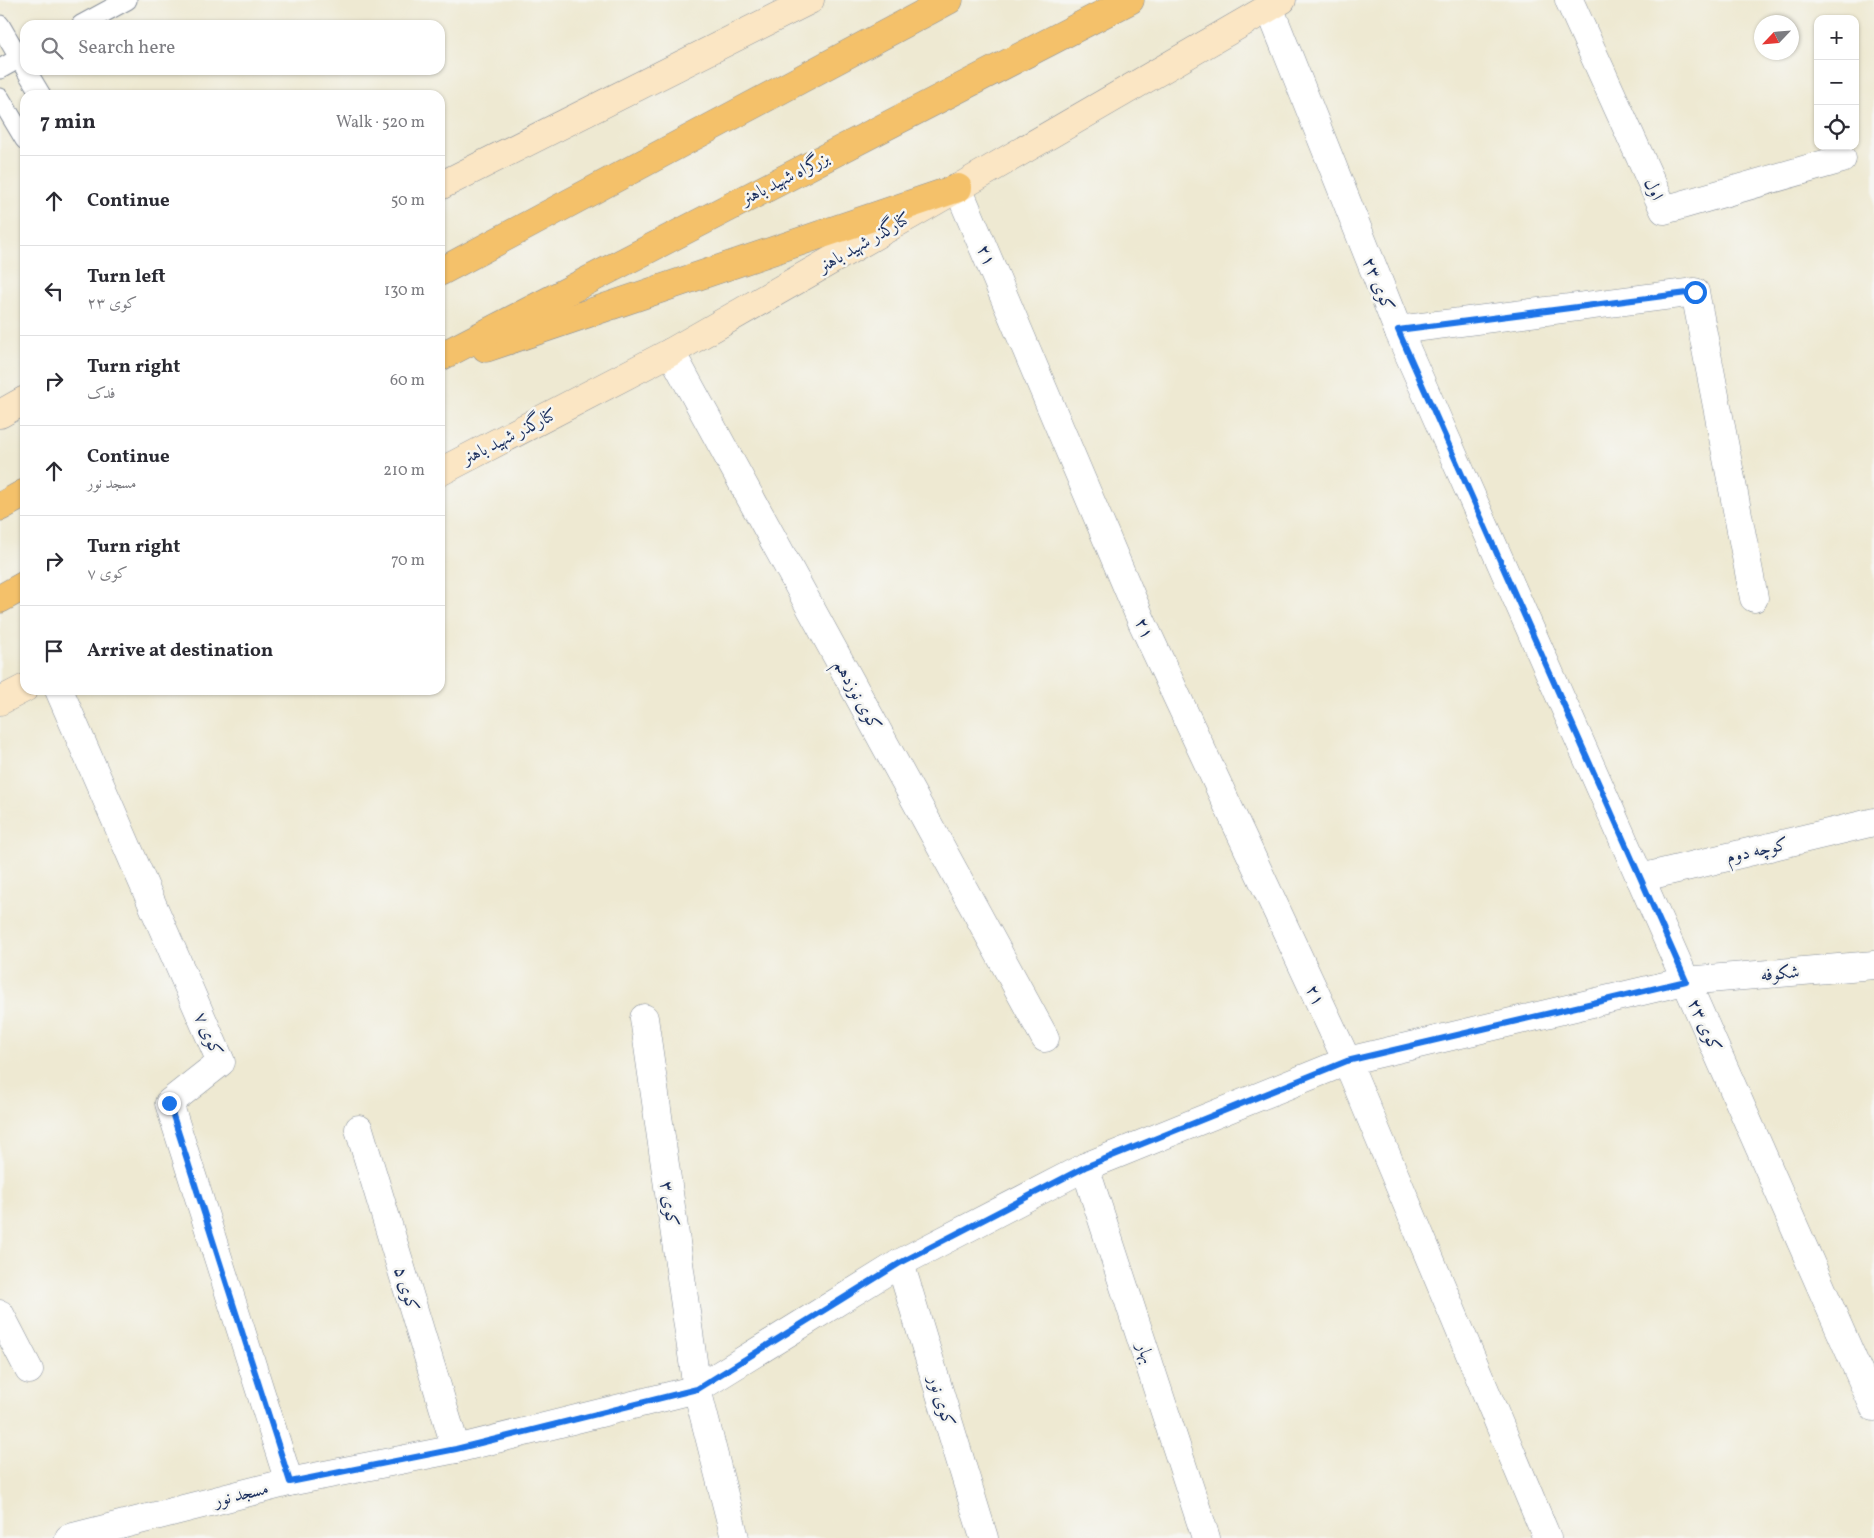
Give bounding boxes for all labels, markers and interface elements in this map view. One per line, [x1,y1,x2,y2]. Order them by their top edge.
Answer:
north arrow [1754,15,1799,60]
map controls [1814,15,1859,150]
button: + [1814,15,1859,60]
search box [20,20,445,75]
icon: search [38,34,66,62]
text: Search here [78,35,175,61]
button: − [1814,60,1859,105]
button: locate [1814,105,1859,150]
text: 7 min [40,108,96,137]
text: Walk · 520 m [336,112,425,134]
street label: بزرگراه شهید باهنر [735,145,834,213]
street label: اول [1637,174,1669,205]
icon: ahead [40,187,68,215]
text: Continue [87,188,170,214]
text: 50 m [391,190,425,212]
street label: کنارگذر شهید باهنر [811,205,916,281]
street label: ۲۱ [970,241,1001,270]
street label: کوی ۲۳ [1355,254,1400,315]
text: Turn left [87,264,166,290]
icon: left [40,277,68,305]
text: 130 m [384,280,425,302]
route start [1684,281,1707,304]
text: کوی ۲۳ [87,293,137,315]
text: Turn right [87,354,180,380]
icon: right [40,367,68,395]
text: 60 m [390,370,425,392]
text: فدک [87,383,115,405]
street label: کنارگذر شهید باهنر [455,401,561,473]
text: Continue [87,444,170,470]
icon: ahead [40,457,68,485]
text: 210 m [383,460,425,482]
text: مسجد نور [87,473,137,495]
text: Turn right [87,534,180,560]
icon: right [40,547,68,575]
text: 70 m [391,550,425,572]
text: کوی ۷ [87,563,128,585]
street label: ۲۱ [1128,614,1159,643]
icon: arrive [40,637,68,665]
text: Arrive at destination [87,638,273,664]
street label: کوی نوزدهم [824,656,886,737]
street label: کوچه دوم [1724,832,1791,873]
street label: شکوفه [1760,960,1801,989]
street label: ۲۱ [1299,981,1330,1010]
street label: کوی ۲۳ [1681,995,1727,1057]
street label: کوی ۷ [187,1009,228,1061]
route end [158,1092,181,1115]
street label: کوی ۳ [653,1180,684,1229]
street label: کوی ۵ [387,1264,424,1315]
street label: بهار [1129,1338,1160,1367]
street label: کوی نور [920,1371,960,1430]
street label: مسجد نور [209,1477,271,1515]

